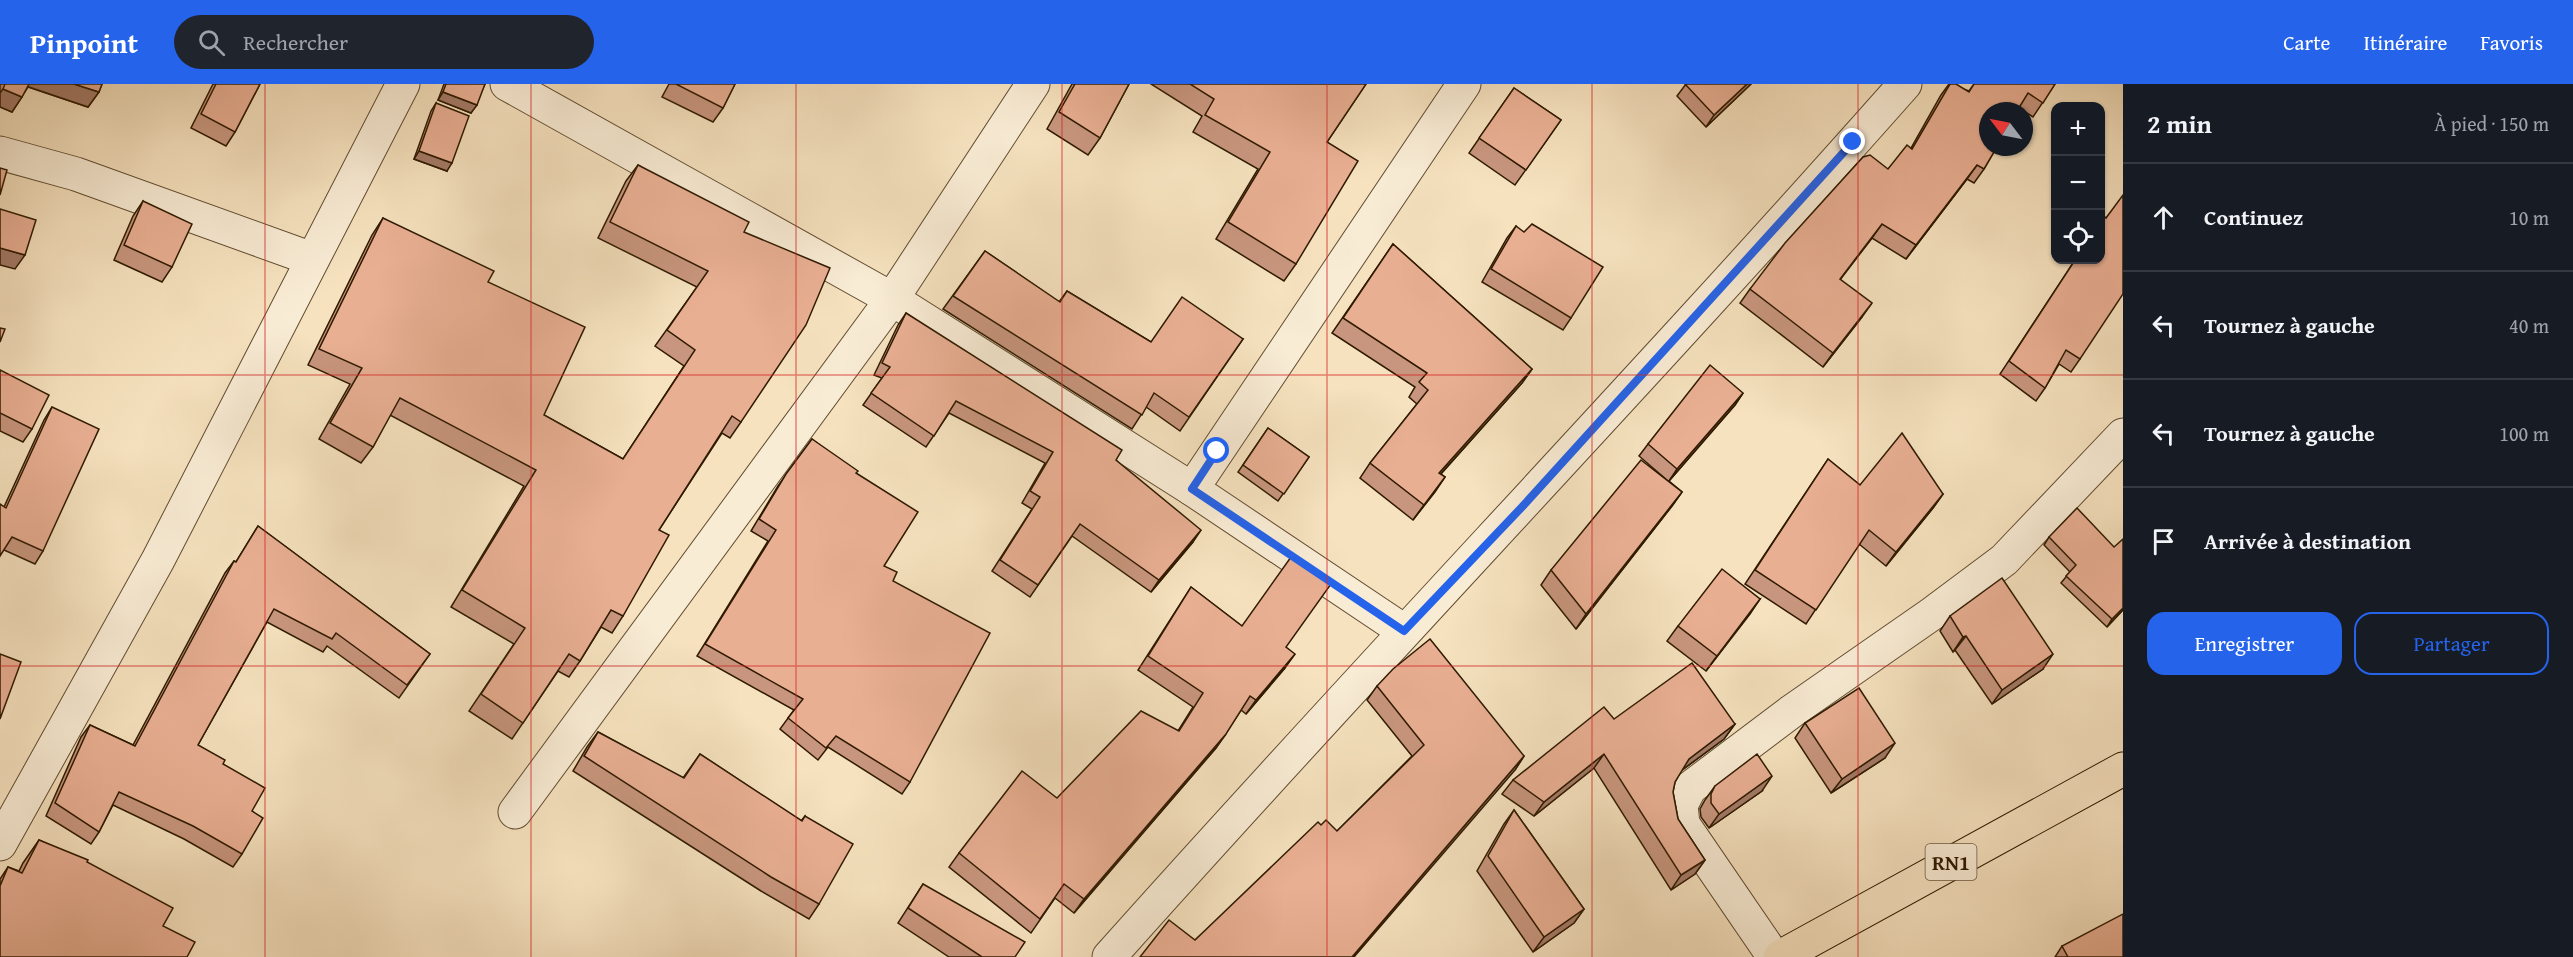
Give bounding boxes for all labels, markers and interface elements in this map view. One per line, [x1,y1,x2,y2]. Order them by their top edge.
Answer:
search box [174,15,594,69]
text: Pinpoint [30,22,138,63]
icon: search [195,26,228,59]
text: Rechercher [243,26,348,58]
text: Carte [2283,27,2330,58]
text: Itinéraire [2363,27,2447,58]
text: Favoris [2480,27,2543,58]
north arrow [1979,102,2033,156]
map controls [2051,102,2105,264]
button: + [2051,102,2105,156]
text: 2 min [2147,104,2212,143]
text: À pied · 150 m [2434,109,2549,138]
route end [1839,128,1865,154]
button: − [2051,156,2105,210]
icon: ahead [2147,201,2180,234]
text: Continuez [2204,201,2303,233]
text: 10 m [2509,203,2549,232]
button: locate [2051,210,2105,264]
icon: left [2147,309,2180,342]
text: Tournez à gauche [2204,309,2375,341]
text: 40 m [2509,311,2549,340]
icon: left [2147,417,2180,450]
text: Tournez à gauche [2204,417,2375,449]
text: 100 m [2499,419,2549,448]
route start [1203,437,1229,463]
icon: arrive [2147,525,2180,558]
text: Arrivée à destination [2204,525,2411,557]
button: Enregistrer [2147,612,2342,675]
button: Partager [2354,612,2549,675]
road number: RN1 [1926,844,1976,880]

